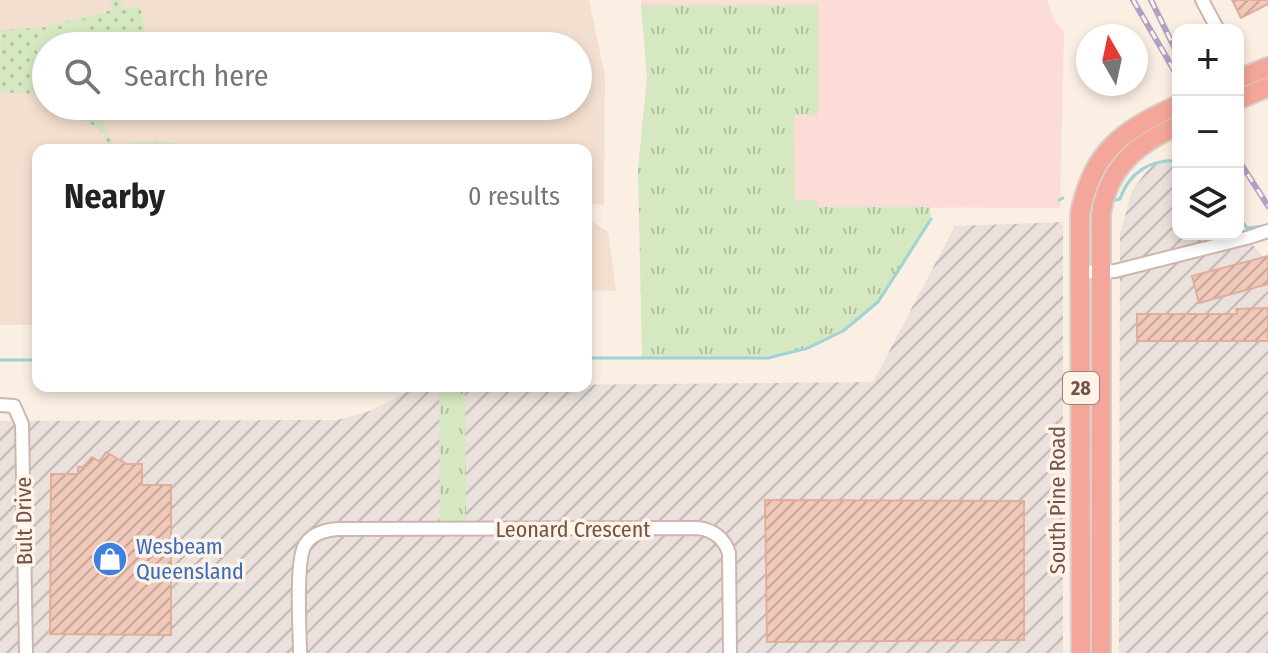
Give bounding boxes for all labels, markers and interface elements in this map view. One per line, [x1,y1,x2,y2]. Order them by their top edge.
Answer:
north arrow [1076,24,1148,96]
map controls [1172,24,1244,240]
button: + [1172,24,1244,96]
search box [32,32,592,120]
icon: search [60,54,104,98]
text: Search here [124,58,269,94]
button: − [1172,96,1244,168]
button: layers [1172,168,1244,240]
text: Nearby [64,176,165,217]
text: 0 results [468,181,560,212]
road number: 28 [1063,372,1099,404]
street label: South Pine Road [1044,426,1071,574]
street label: Bult Drive [10,477,38,565]
street label: Leonard Crescent [496,516,651,543]
place label: Wesbeam Queensland [136,533,244,585]
shop icon: Wesbeam Queensland [91,540,129,578]

